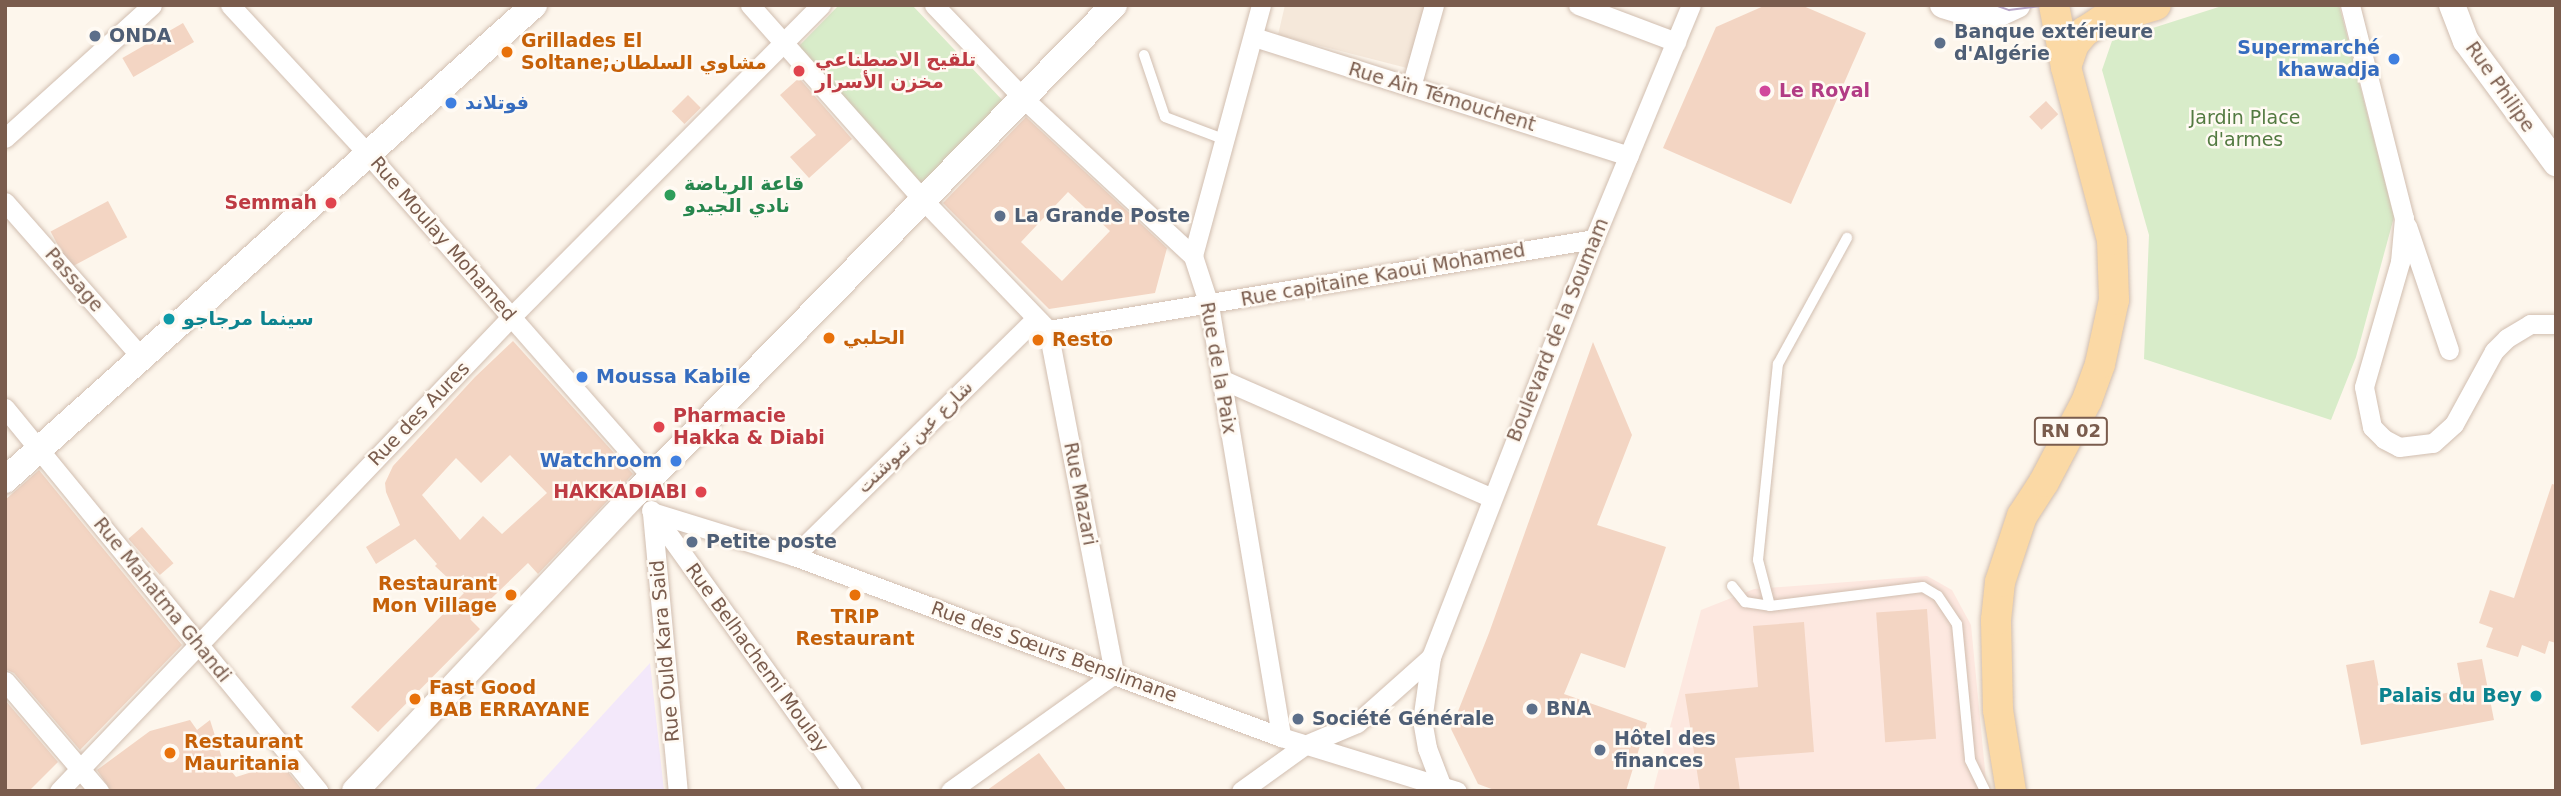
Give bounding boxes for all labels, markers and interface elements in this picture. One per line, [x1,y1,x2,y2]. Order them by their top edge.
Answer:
place label: Banque extérieure d'Algérie [1954,21,2153,65]
place label: ONDA [109,25,172,47]
marker: ONDA [87,28,103,44]
place label: Grillades El Soltane;مشاوي السلطان [521,30,767,74]
marker: Banque extérieure d'Algérie [1932,35,1948,51]
place label: Supermarché khawadja [2237,37,2380,81]
street label: Rue Philipe [2460,37,2540,137]
marker: Grillades El Soltane;مشاوي السلطان [499,44,515,60]
place label: تلقيح الاصطناعي مخزن الأسرار [815,49,976,93]
marker: Supermarché khawadja [2386,51,2402,67]
street label: Rue Aïn Témouchent [1346,58,1538,136]
marker: تلقيح الاصطناعي مخزن الأسرار [789,61,809,81]
place label: Le Royal [1779,80,1870,102]
marker: Le Royal [1757,83,1773,99]
place label: فوتلاند [465,92,529,114]
marker: فوتلاند [443,95,459,111]
park label: Jardin Place d'armes [2190,107,2300,151]
street label: Rue Moulay Mohamed [365,152,521,326]
place label: قاعة الرياضة نادي الجيدو [684,173,804,217]
marker: قاعة الرياضة نادي الجيدو [662,187,678,203]
place label: Semmah [224,192,317,214]
marker: Semmah [323,195,339,211]
place label: La Grande Poste [1014,205,1190,227]
marker: La Grande Poste [992,208,1008,224]
street label: Boulevard de la Soumam [1503,215,1613,445]
street label: Rue capitaine Kaoui Mohamed [1239,239,1527,311]
street label: Passage [40,243,108,317]
street label: Rue de la Paix [1195,300,1241,436]
place label: سينما مرجاجو [183,308,314,330]
marker: سينما مرجاجو [161,311,177,327]
place label: الحلبي [843,327,905,349]
place label: Resto [1052,329,1113,351]
marker: الحلبي [821,330,837,346]
marker: Resto [1030,332,1046,348]
street label: Rue des Aures [364,357,474,471]
place label: Moussa Kabile [596,366,751,388]
marker: Moussa Kabile [574,369,590,385]
street label: شارع عين تموشنت [852,376,978,498]
place label: Pharmacie Hakka & Diabi [673,405,825,449]
road number: RN 02 [2032,416,2110,446]
marker: Pharmacie Hakka & Diabi [651,419,667,435]
street label: Rue Mazari [1059,440,1101,548]
place label: Watchroom [540,450,662,472]
marker: Watchroom [668,453,684,469]
place label: HAKKADIABI [553,481,687,503]
marker: HAKKADIABI [693,484,709,500]
street label: Rue Mahatma Ghandi [89,513,235,687]
place label: Petite poste [706,531,837,553]
marker: Petite poste [684,534,700,550]
street label: Rue Ould Kara Said [646,559,684,743]
street label: Rue Belhachemi Moulay [681,559,833,757]
place label: Restaurant Mon Village [372,573,497,617]
marker: Restaurant Mon Village [503,587,519,603]
marker: TRIP Restaurant [847,587,863,603]
street label: Rue des Sœurs Benslimane [928,597,1180,707]
place label: TRIP Restaurant [795,606,915,650]
place label: Fast Good BAB ERRAYANE [429,677,590,721]
place label: Palais du Bey [2378,685,2522,707]
marker: Palais du Bey [2528,688,2544,704]
marker: Fast Good BAB ERRAYANE [407,691,423,707]
place label: BNA [1546,698,1591,720]
marker: BNA [1524,701,1540,717]
place label: Société Générale [1312,708,1494,730]
marker: Société Générale [1290,711,1306,727]
place label: Hôtel des finances [1614,728,1716,772]
place label: Restaurant Mauritania [184,731,303,775]
marker: Hôtel des finances [1592,742,1608,758]
marker: Restaurant Mauritania [162,745,178,761]

